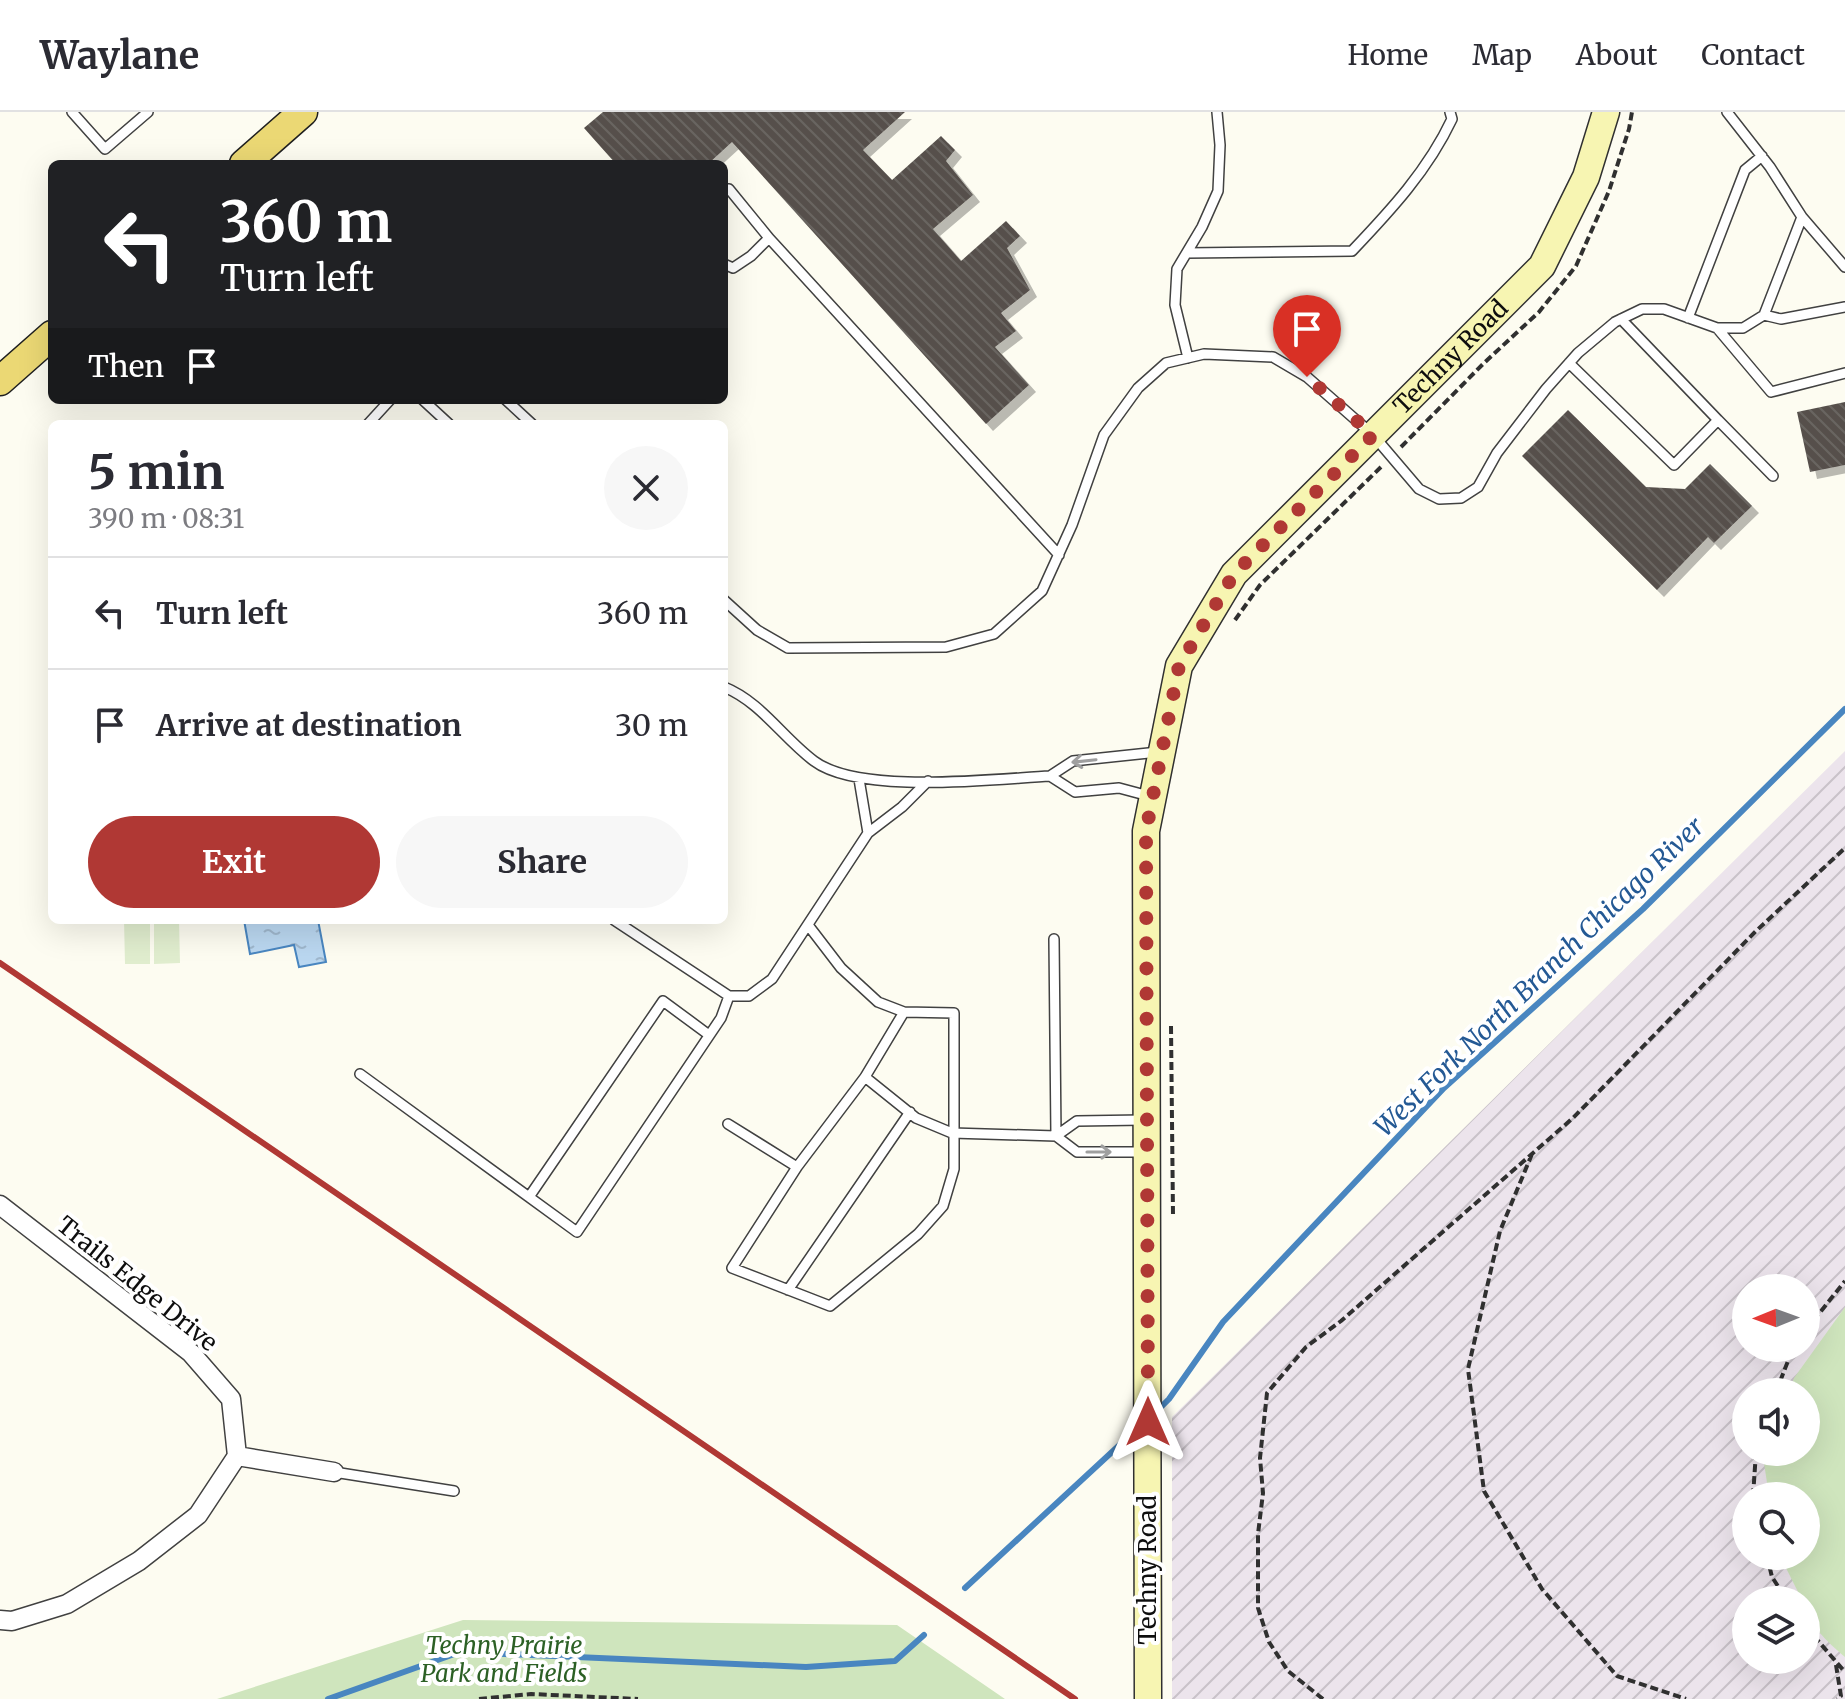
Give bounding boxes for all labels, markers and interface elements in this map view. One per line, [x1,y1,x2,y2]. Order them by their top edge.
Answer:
text: Waylane [40,32,199,79]
text: Home [1347,37,1428,73]
text: Map [1472,37,1532,73]
text: About [1576,37,1657,73]
text: Contact [1701,37,1805,73]
text: 360 m [220,187,392,257]
icon: left [88,192,192,296]
text: Turn left [220,256,374,301]
street label: Techny Road [1386,293,1514,421]
pin [1273,295,1341,377]
icon: arrive [1285,307,1329,351]
icon: arrive [180,344,224,388]
text: Then [88,347,164,385]
text: 5 min [88,442,225,502]
button: close [604,446,688,530]
text: 390 m · 08:31 [88,502,244,535]
icon: left [88,591,132,635]
text: Turn left [156,594,288,632]
text: 360 m [597,594,688,632]
icon: arrive [88,703,132,747]
text: Arrive at destination [156,706,462,744]
text: 30 m [615,706,688,744]
one-way arrow [1071,754,1098,769]
water label: West Fork North Branch Chicago River [1367,810,1711,1143]
button: Exit [88,816,380,908]
button: Share [396,816,688,908]
one-way arrow [1085,1144,1112,1160]
street label: Trails Edge Drive [51,1209,224,1358]
north arrow [1732,1274,1820,1362]
map controls [1732,1274,1820,1674]
button: sound [1732,1378,1820,1466]
position arrow [1106,1380,1190,1464]
button: search [1732,1482,1820,1570]
street label: Techny Road [1132,1495,1163,1645]
button: layers [1732,1586,1820,1674]
park label: Techny Prairie Park and Fields [421,1630,587,1689]

